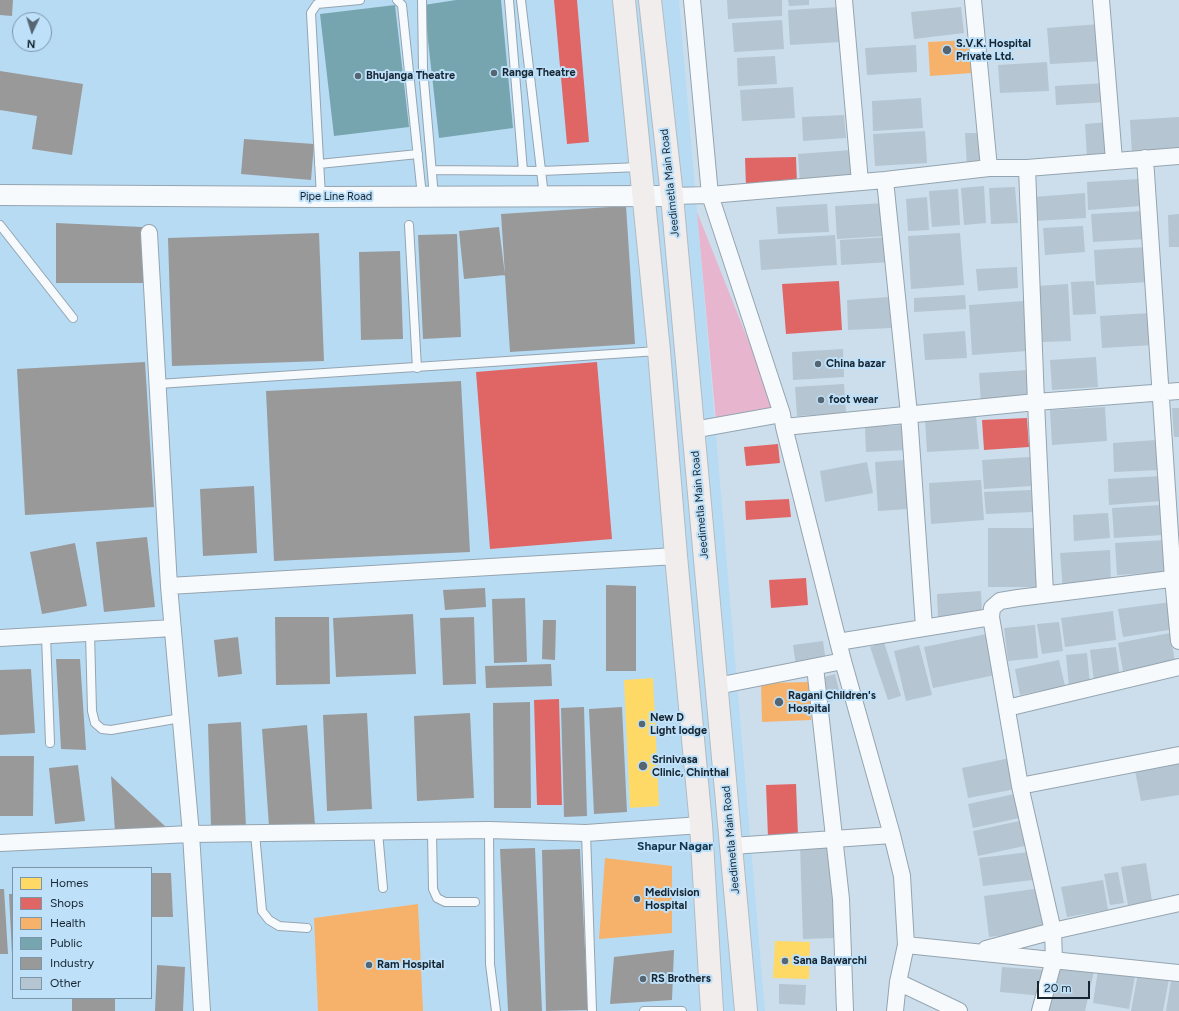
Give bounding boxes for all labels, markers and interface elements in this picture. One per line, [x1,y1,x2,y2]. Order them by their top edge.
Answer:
north arrow [12,12,52,52]
text: N [27,37,36,50]
place label: S.V.K. Hospital Private Ltd. [956,37,1031,63]
marker: S.V.K. Hospital Private Ltd. [941,44,953,56]
place label: Ranga Theatre [502,66,576,80]
marker: Ranga Theatre [489,68,499,78]
place label: Bhujanga Theatre [366,69,455,83]
marker: Bhujanga Theatre [353,71,363,81]
street label: Jeedimetla Main Road [658,128,682,238]
street label: Pipe Line Road [300,190,372,204]
place label: China bazar [826,357,886,371]
marker: China bazar [813,359,823,369]
place label: foot wear [829,393,878,407]
marker: foot wear [816,395,826,405]
street label: Jeedimetla Main Road [689,450,711,560]
place label: Ragani Children's Hospital [788,689,876,715]
marker: Ragani Children's Hospital [773,696,785,708]
place label: New D Light lodge [650,711,707,737]
marker: New D Light lodge [637,719,647,729]
place label: Srinivasa Clinic, Chinthal [652,753,729,779]
marker: Srinivasa Clinic, Chinthal [637,760,649,772]
street label: Jeedimetla Main Road [720,785,742,895]
district label: Shapur Nagar [637,839,713,853]
legend [12,867,152,999]
text: Homes [50,876,88,890]
place label: Medivision Hospital [645,886,700,912]
marker: Medivision Hospital [632,894,642,904]
text: Shops [50,896,84,910]
text: Health [50,916,86,930]
text: Public [50,936,83,950]
place label: Sana Bawarchi [793,954,867,968]
text: Industry [50,956,94,970]
marker: Sana Bawarchi [780,956,790,966]
place label: Ram Hospital [377,958,444,972]
marker: Ram Hospital [364,960,374,970]
place label: RS Brothers [651,972,711,986]
scale bar [1039,973,1092,999]
marker: RS Brothers [638,974,648,984]
text: Other [50,976,81,990]
text: 20 m [1044,981,1072,995]

